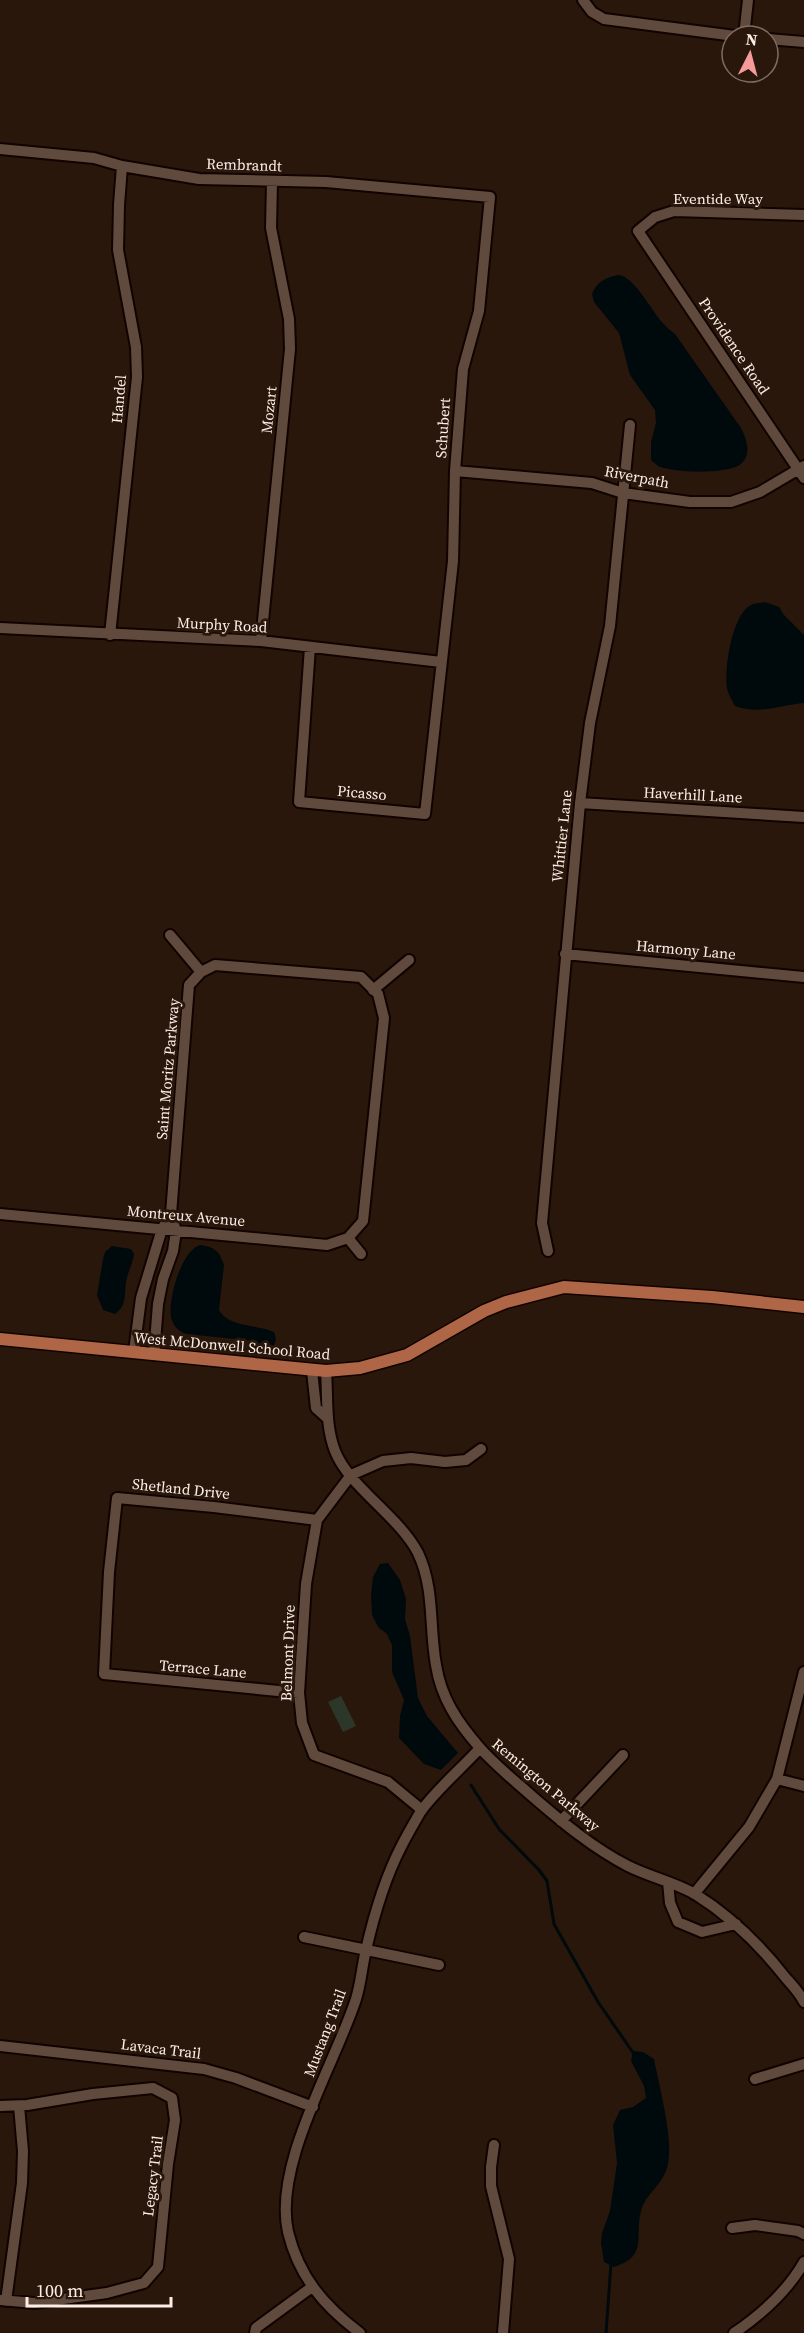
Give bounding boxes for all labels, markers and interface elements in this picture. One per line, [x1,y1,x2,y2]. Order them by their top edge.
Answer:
north arrow [720,24,780,84]
text: N [745,28,759,51]
street label: Rembrandt [206,153,282,176]
street label: Eventide Way [673,188,763,209]
street label: Providence Road [694,293,775,399]
street label: Handel [106,373,131,424]
street label: Mozart [256,385,281,435]
street label: Schubert [430,397,455,459]
street label: Riverpath [603,460,671,493]
street label: Murphy Road [176,612,268,637]
street label: Picasso [336,780,388,805]
street label: Haverhill Lane [643,781,743,808]
street label: Whittier Lane [546,788,577,883]
street label: Harmony Lane [635,935,737,964]
street label: Saint Moritz Parkway [151,997,184,1141]
street label: Montreux Avenue [126,1200,246,1231]
street label: West McDonwell School Road [133,1326,332,1365]
street label: Shetland Drive [131,1473,231,1504]
street label: Belmont Drive [275,1604,300,1702]
street label: Terrace Lane [159,1654,248,1683]
street label: Remington Parkway [488,1733,605,1836]
street label: Mustang Trail [298,1985,351,2080]
street label: Lavaca Trail [120,2033,203,2064]
street label: Legacy Trail [137,2134,168,2218]
scale bar [27,2270,171,2308]
text: 100 m [36,2278,83,2303]

